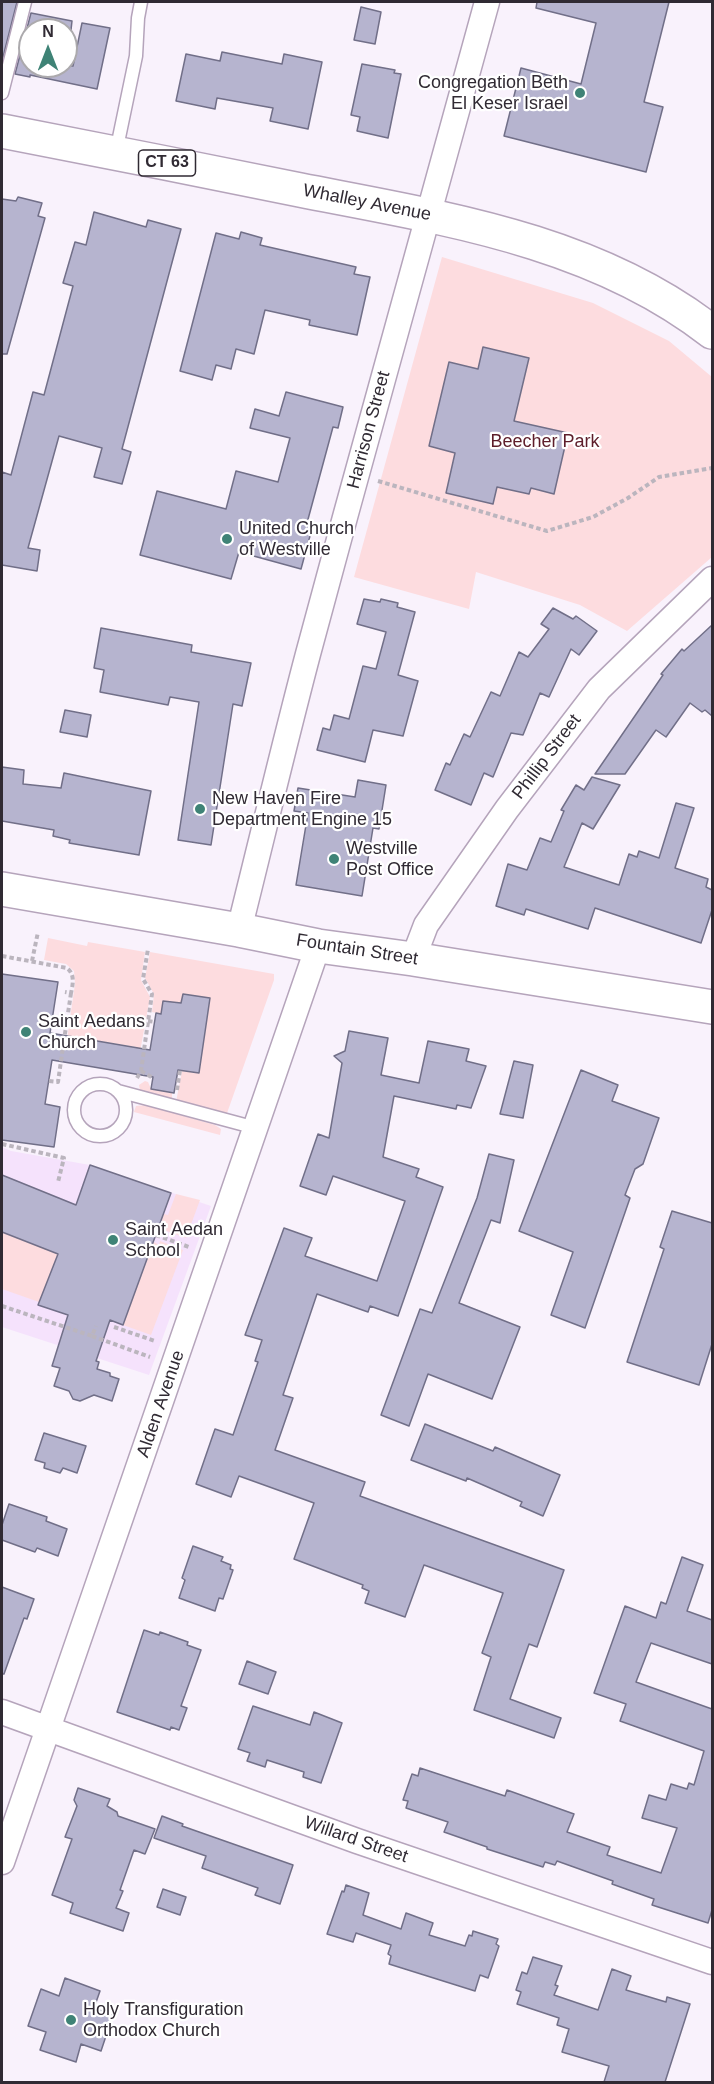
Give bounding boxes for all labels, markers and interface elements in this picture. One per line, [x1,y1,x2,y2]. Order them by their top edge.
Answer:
north arrow [18,18,78,78]
text: N [42,23,54,40]
place label: Congregation Beth El Keser Israel [418,72,568,115]
marker: Congregation Beth El Keser Israel [573,86,587,100]
road number: CT 63 [138,150,195,176]
street label: Whalley Avenue [301,180,433,226]
street label: Harrison Street [343,369,395,491]
park label: Beecher Park [490,431,600,453]
place label: United Church of Westville [239,518,354,560]
marker: United Church of Westville [220,532,234,546]
street label: Phillip Street [508,710,586,804]
place label: New Haven Fire Department Engine 15 [212,788,392,830]
marker: New Haven Fire Department Engine 15 [193,802,207,816]
place label: Westville Post Office [346,838,434,880]
marker: Westville Post Office [327,852,341,866]
street label: Fountain Street [295,930,419,970]
place label: Saint Aedans Church [38,1011,145,1054]
marker: Saint Aedans Church [19,1025,33,1039]
place label: Saint Aedan School [125,1219,223,1262]
marker: Saint Aedan School [106,1233,120,1247]
street label: Alden Avenue [133,1348,189,1460]
street label: Willard Street [301,1812,411,1868]
place label: Holy Transfiguration Orthodox Church [83,1999,243,2042]
marker: Holy Transfiguration Orthodox Church [64,2013,78,2027]

